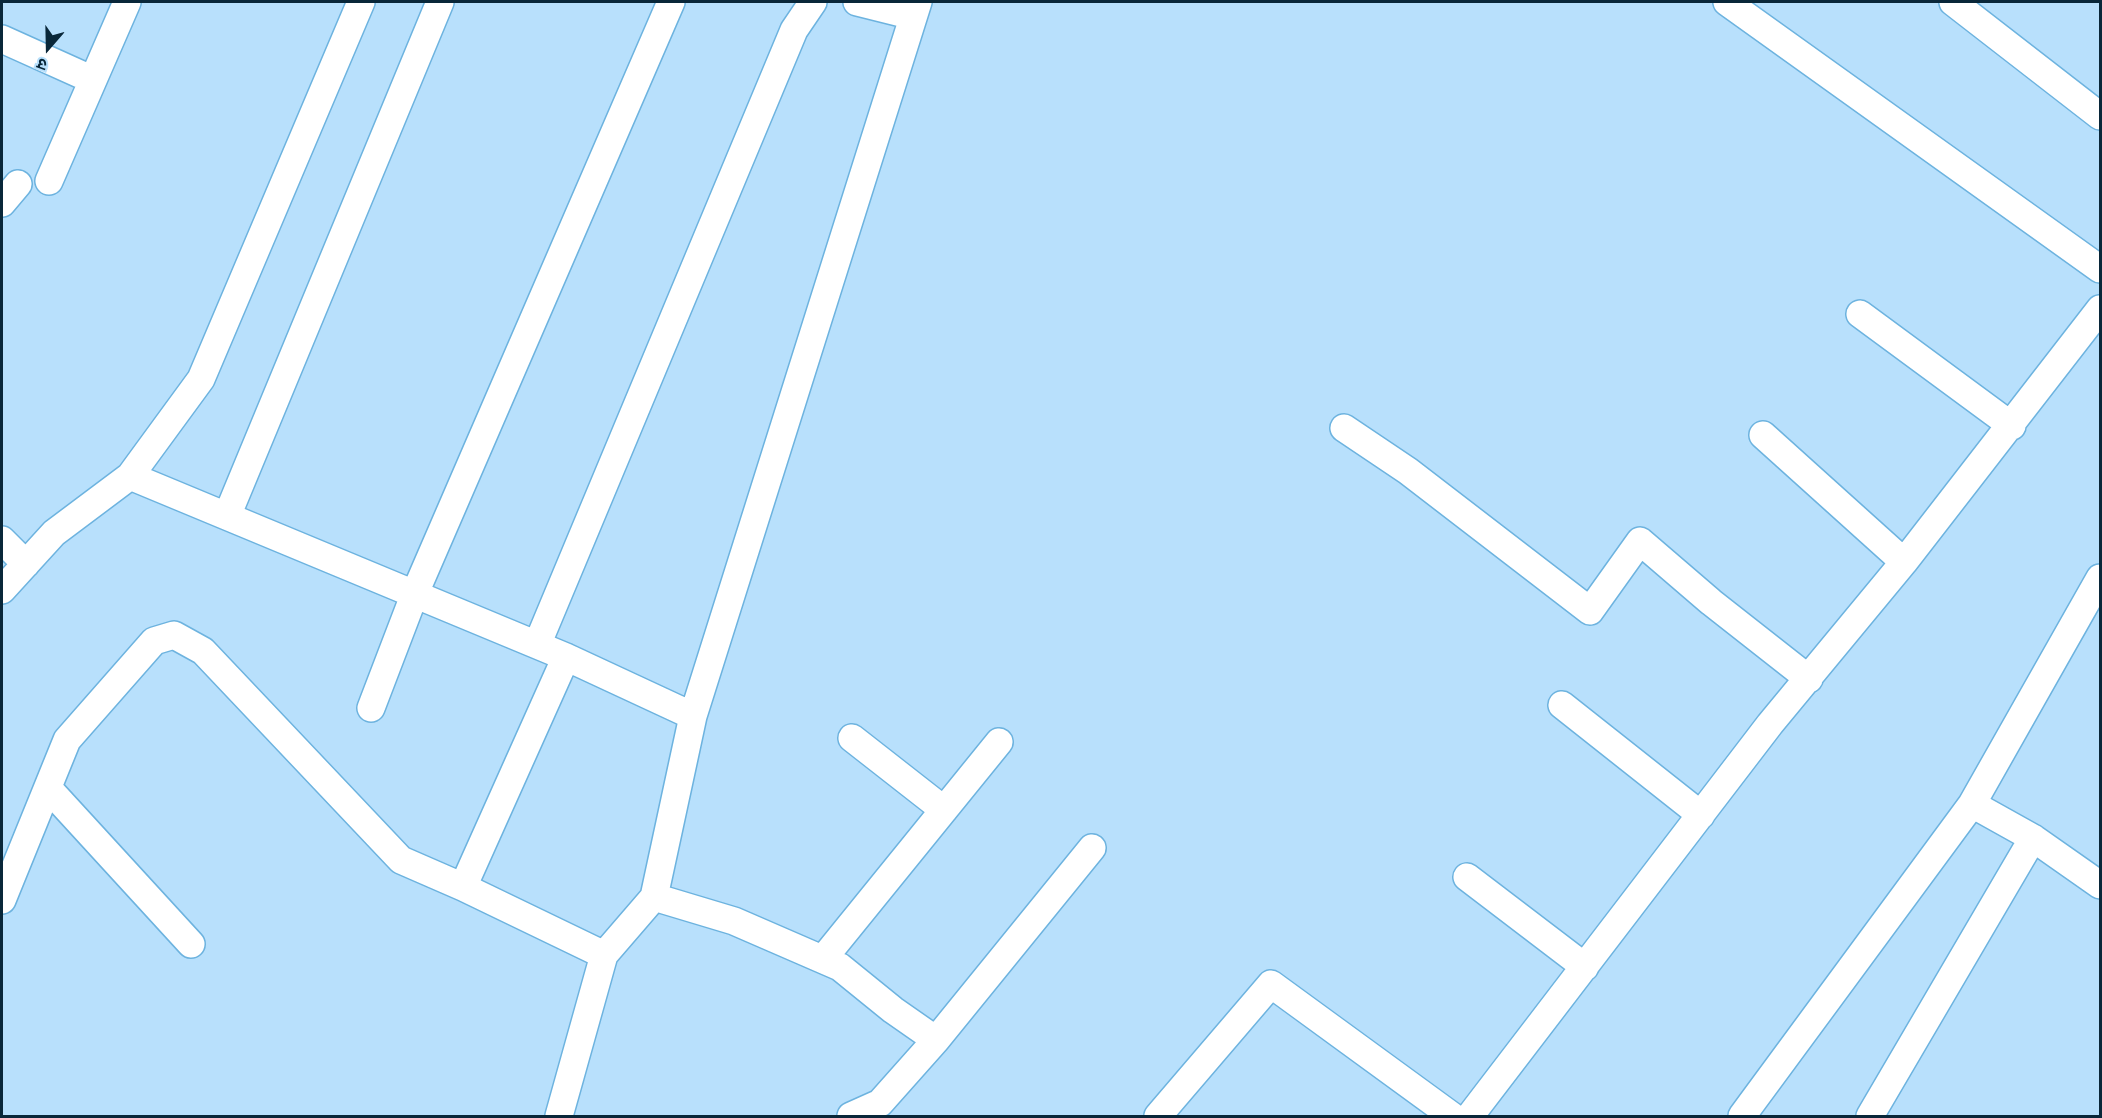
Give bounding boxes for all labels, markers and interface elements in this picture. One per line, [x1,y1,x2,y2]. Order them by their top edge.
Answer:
north arrow [18,18,78,78]
text: उ [33,52,50,78]

